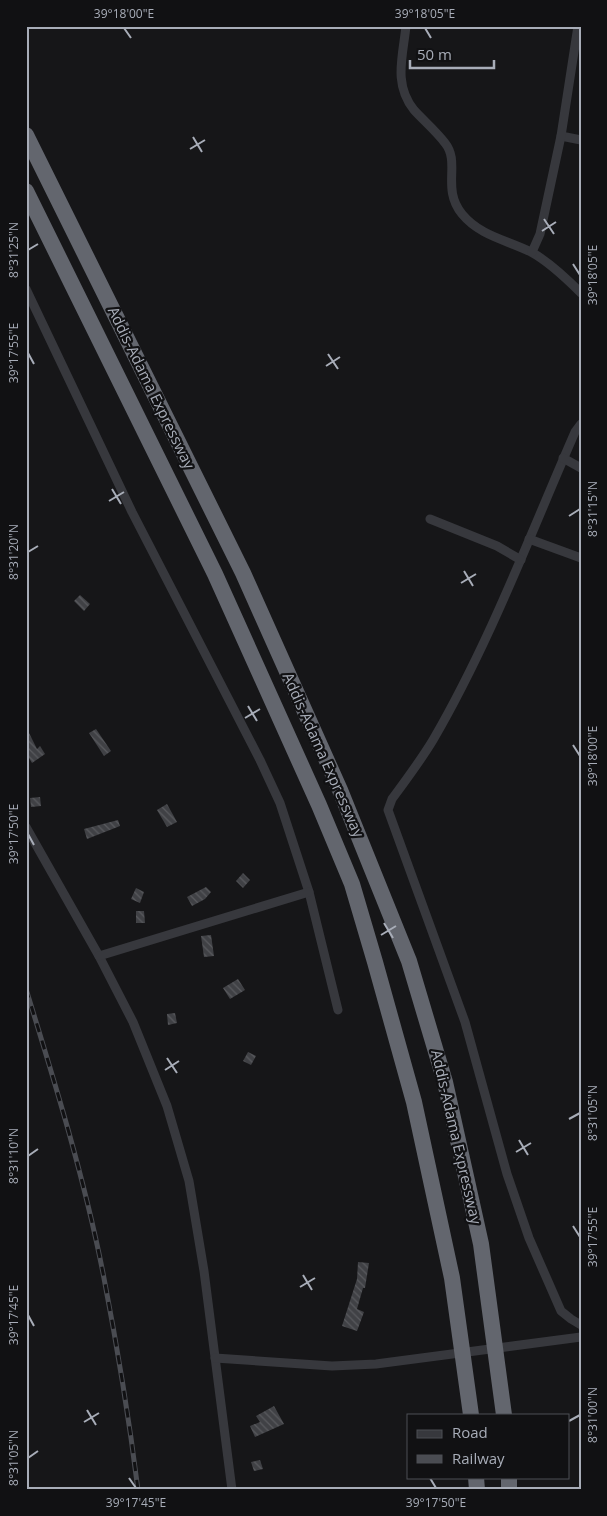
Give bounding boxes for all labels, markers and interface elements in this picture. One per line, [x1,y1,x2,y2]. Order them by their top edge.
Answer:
text: 39°18'00"E [94,5,154,22]
text: 39°18'05"E [395,5,455,22]
scale bar [410,38,493,70]
text: 50 m [417,44,452,64]
text: 8°31'25"N [5,222,22,278]
text: 39°18'05"E [584,245,601,305]
street label: Addis-Adama Expressway [104,303,200,473]
text: 39°17'55"E [5,323,22,383]
text: 8°31'15"N [584,481,601,537]
text: 8°31'20"N [5,524,22,580]
street label: Addis-Adama Expressway [278,669,370,841]
text: 39°18'00"E [584,726,601,786]
text: 39°17'50"E [5,804,22,864]
street label: Addis-Adama Expressway [427,1048,487,1226]
text: 8°31'05"N [584,1085,601,1141]
text: 8°31'10"N [5,1128,22,1184]
text: 39°17'55"E [584,1207,601,1267]
text: 39°17'45"E [5,1285,22,1345]
text: 8°31'00"N [584,1387,601,1443]
legend [407,1414,570,1478]
text: Road [452,1422,488,1442]
text: 8°31'05"N [5,1430,22,1486]
text: Railway [452,1448,505,1468]
text: 39°17'45"E [106,1494,166,1511]
text: 39°17'50"E [406,1494,466,1511]

